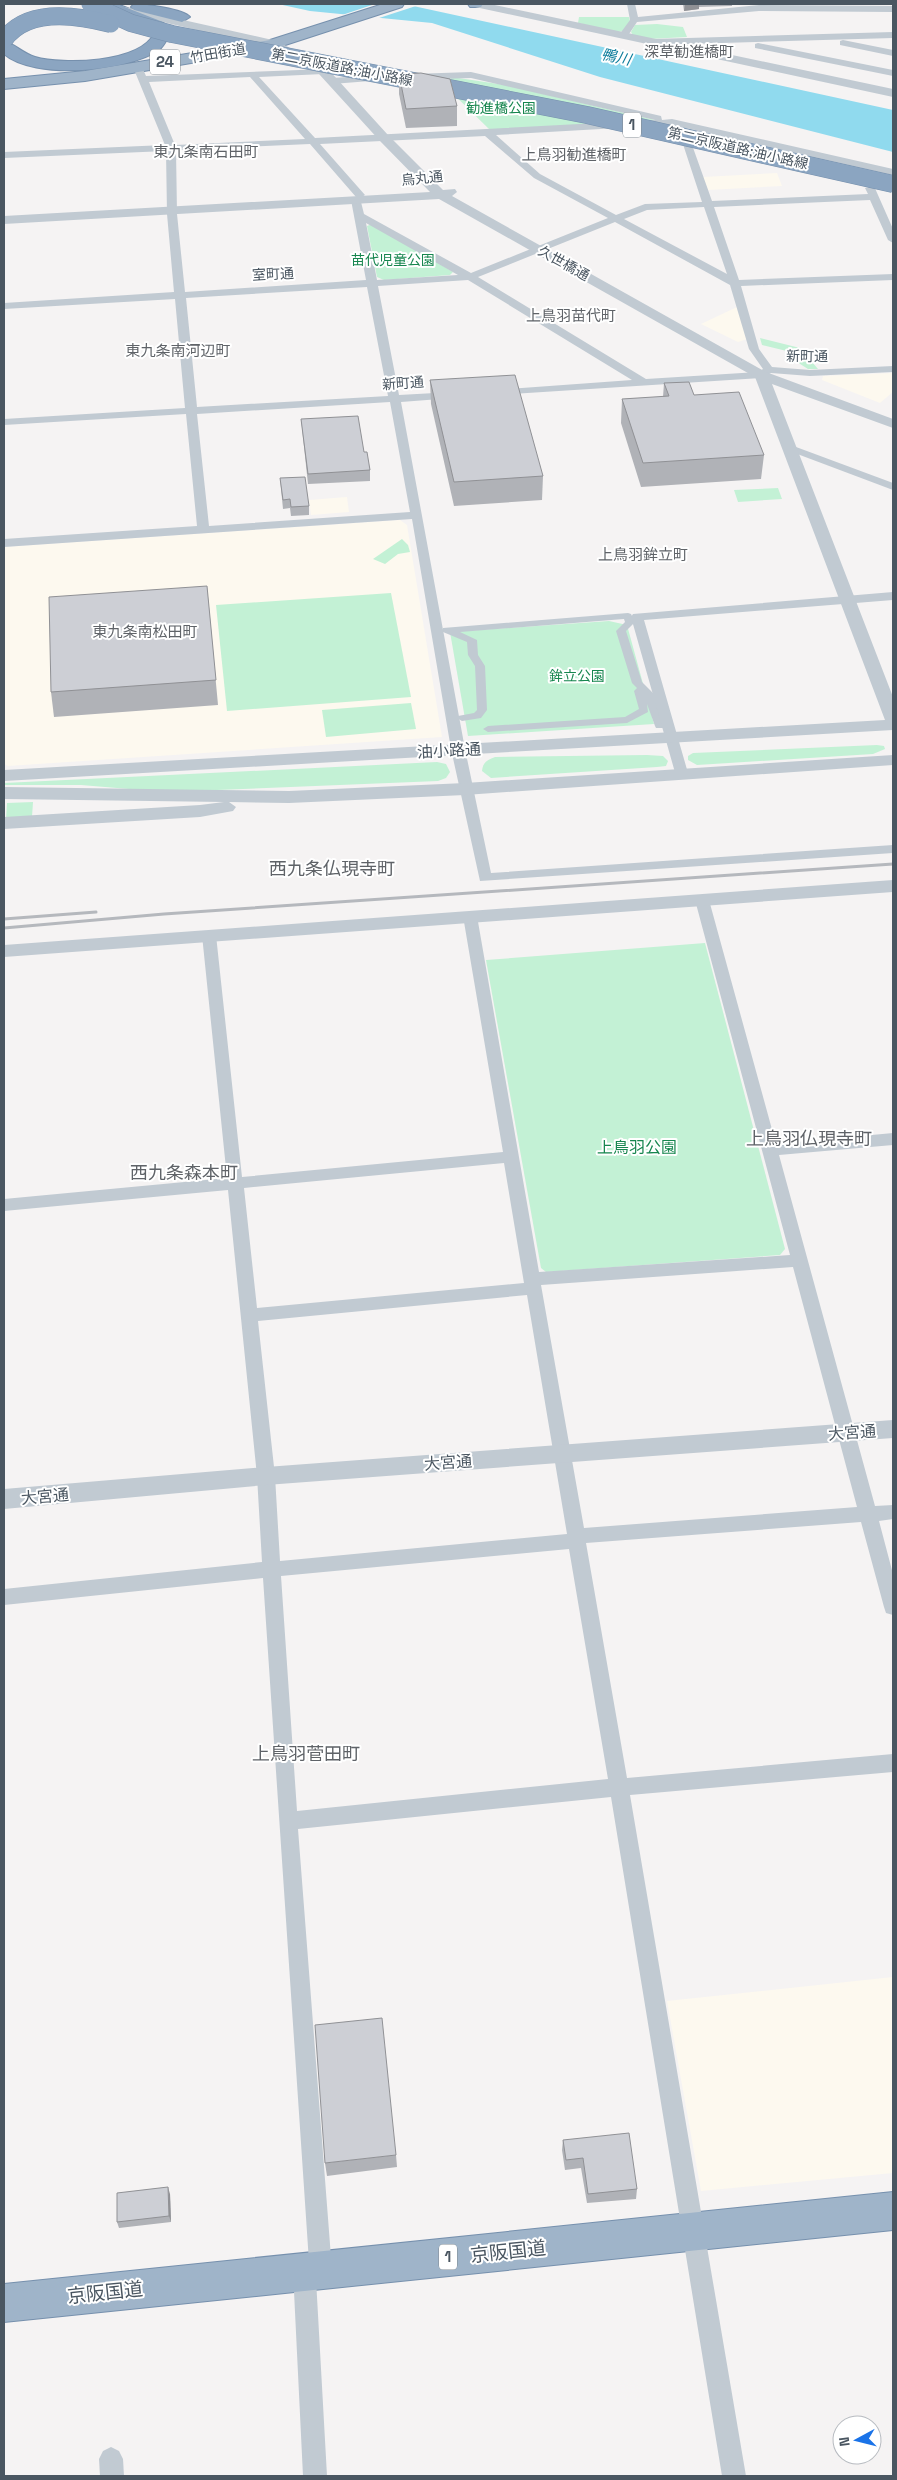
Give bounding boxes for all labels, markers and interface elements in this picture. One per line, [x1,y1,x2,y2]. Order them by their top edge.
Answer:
street label: 竹田街道 [189,39,247,67]
district label: 深草勧進橋町 [644,42,734,61]
street label: 第二京阪道路;油小路線 [270,44,414,90]
water label: 鴨川 [599,44,635,69]
road number: 24 [150,50,180,74]
park label: 勧進橋公園 [466,99,536,117]
road number: 1 [623,112,641,138]
street label: 第二京阪道路;油小路線 [666,123,810,173]
district label: 東九条南石田町 [153,142,259,161]
district label: 上鳥羽勧進橋町 [521,145,627,164]
street label: 烏丸通 [400,167,444,189]
street label: 久世橋通 [535,242,593,284]
park label: 苗代児童公園 [351,251,435,269]
street label: 室町通 [252,264,294,284]
district label: 上鳥羽苗代町 [526,306,616,325]
district label: 東九条南河辺町 [125,341,231,360]
street label: 新町通 [786,347,828,365]
street label: 新町通 [381,373,425,393]
district label: 上鳥羽鉾立町 [598,545,688,564]
district label: 東九条南松田町 [92,622,198,641]
park label: 鉾立公園 [549,667,605,685]
street label: 油小路通 [417,738,482,763]
district label: 西九条仏現寺町 [269,857,395,880]
district label: 上鳥羽仏現寺町 [746,1127,872,1150]
park label: 上鳥羽公園 [597,1137,677,1158]
district label: 西九条森本町 [130,1161,238,1184]
street label: 大宮通 [827,1420,877,1445]
street label: 大宮通 [423,1450,473,1475]
street label: 大宮通 [20,1484,70,1509]
district label: 上鳥羽菅田町 [252,1742,360,1765]
street label: 京阪国道 [469,2235,547,2268]
road number: 1 [439,2244,457,2270]
street label: 京阪国道 [66,2276,144,2309]
north arrow [832,2415,882,2465]
text: N [835,2436,854,2447]

